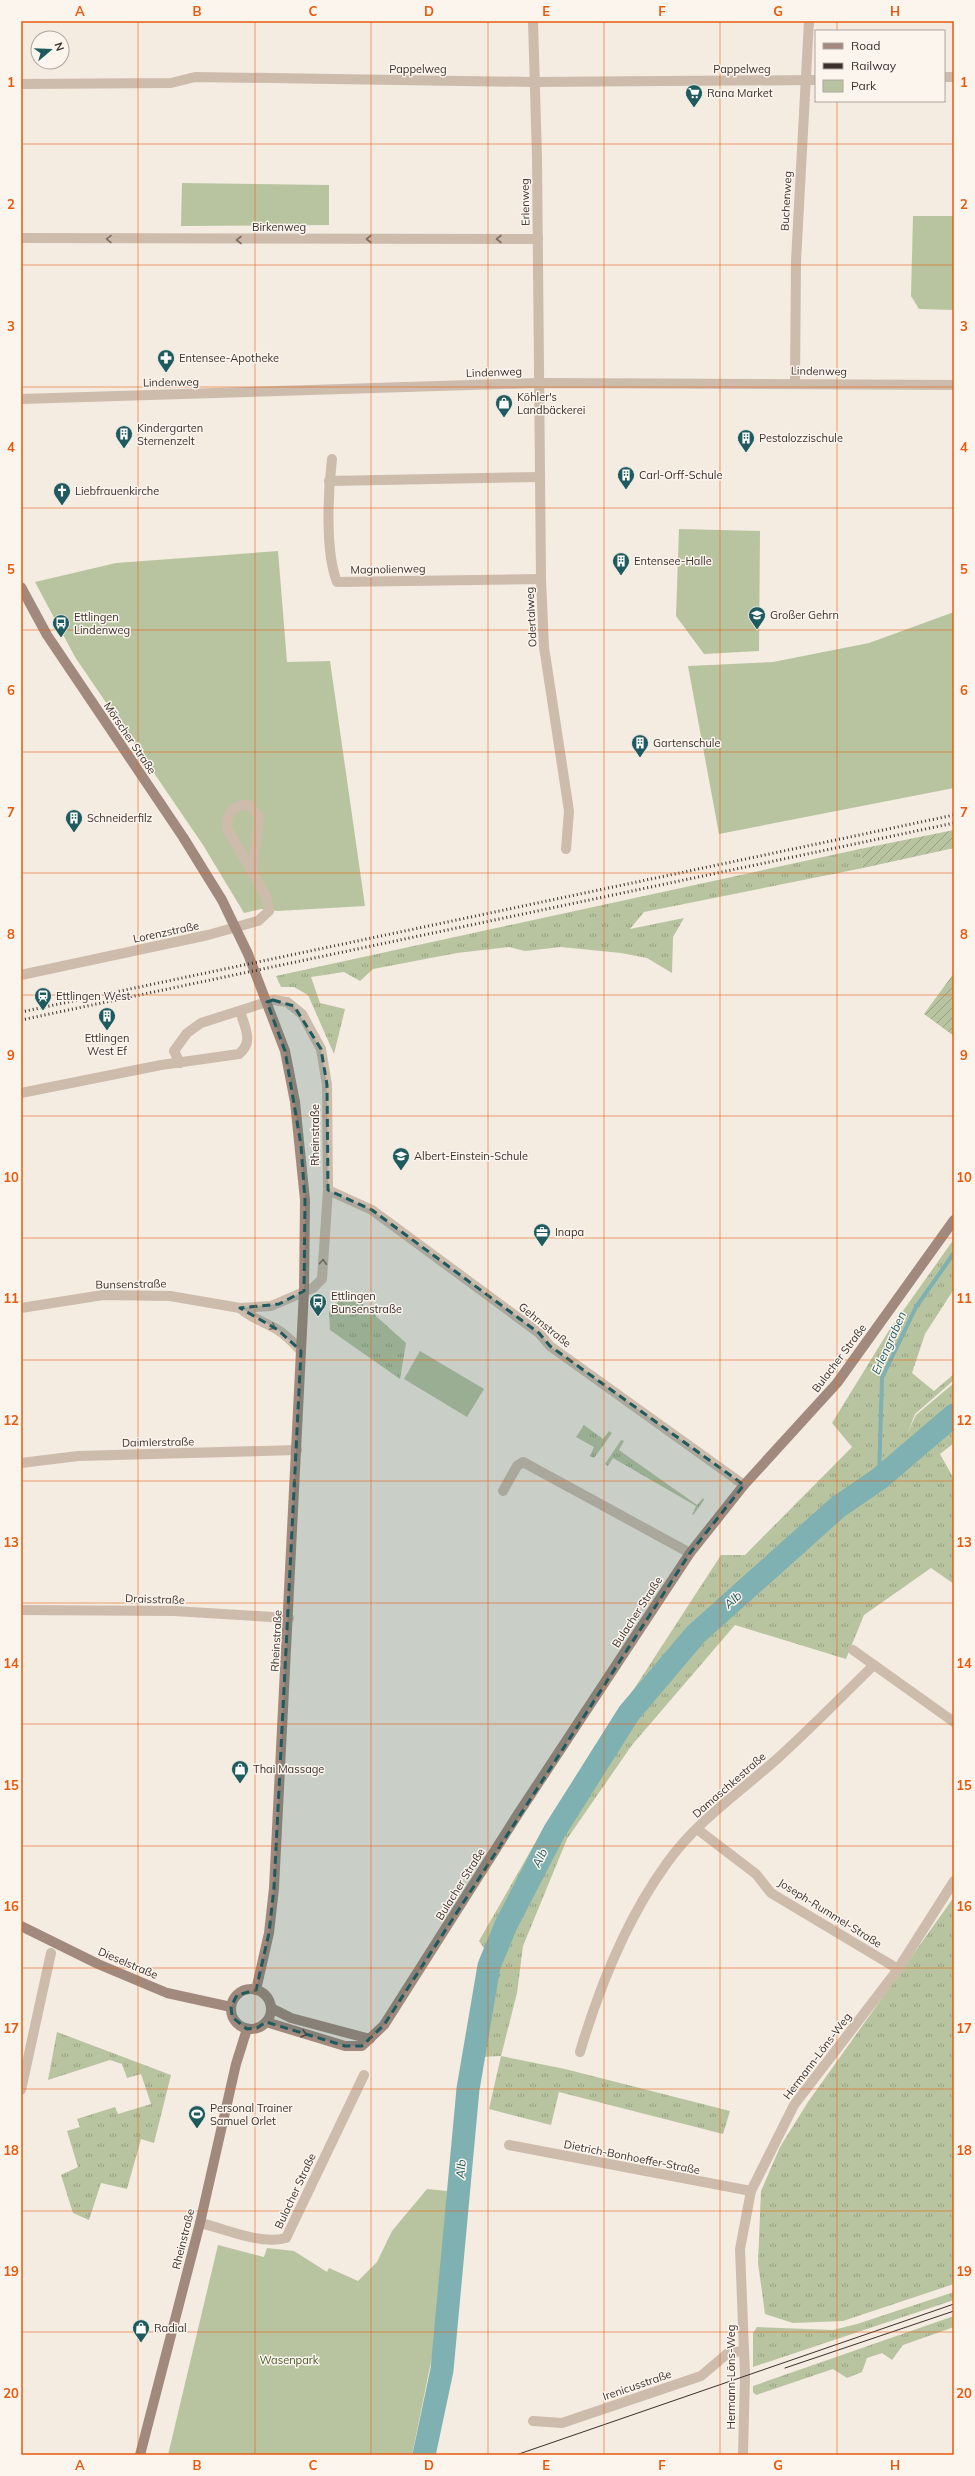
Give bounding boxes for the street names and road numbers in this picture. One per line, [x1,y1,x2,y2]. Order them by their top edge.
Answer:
street label: Pappelweg [389,62,447,76]
street label: Pappelweg [713,62,771,76]
street label: Buchenweg [777,171,795,231]
street label: Erlenweg [518,178,532,226]
street label: Birkenweg [252,220,306,234]
street label: Lindenweg [466,364,522,380]
street label: Lindenweg [791,364,847,378]
street label: Lindenweg [143,375,199,389]
street label: Magnolienweg [350,561,426,577]
street label: Odertalweg [522,586,540,648]
street label: Mörscher Straße [101,699,159,777]
street label: Lorenzstraße [132,918,200,946]
street label: Rheinstraße [308,1104,322,1166]
street label: Bunsenstraße [95,1276,167,1292]
street label: Gehrnstraße [516,1300,574,1350]
street label: Bulacher Straße [809,1321,869,1395]
street label: Daimlerstraße [122,1434,194,1450]
street label: Bulacher Straße [609,1574,665,1650]
street label: Draisstraße [125,1591,185,1607]
street label: Rheinstraße [267,1610,285,1672]
street label: Damaschkestraße [689,1749,769,1821]
street label: Bulacher Straße [432,1846,488,1922]
street label: Joseph-Rummel-Straße [776,1875,884,1951]
street label: Dieselstraße [96,1944,160,1982]
street label: Hermann-Löns-Weg [780,2010,854,2102]
street label: Dietrich-Bonhoeffer-Straße [563,2137,701,2177]
street label: Bulacher Straße [271,2151,319,2231]
street label: Rheinstraße [169,2207,197,2271]
street label: Hermann-Löns-Weg [724,2325,738,2429]
street label: Irenicusstraße [601,2367,673,2403]

